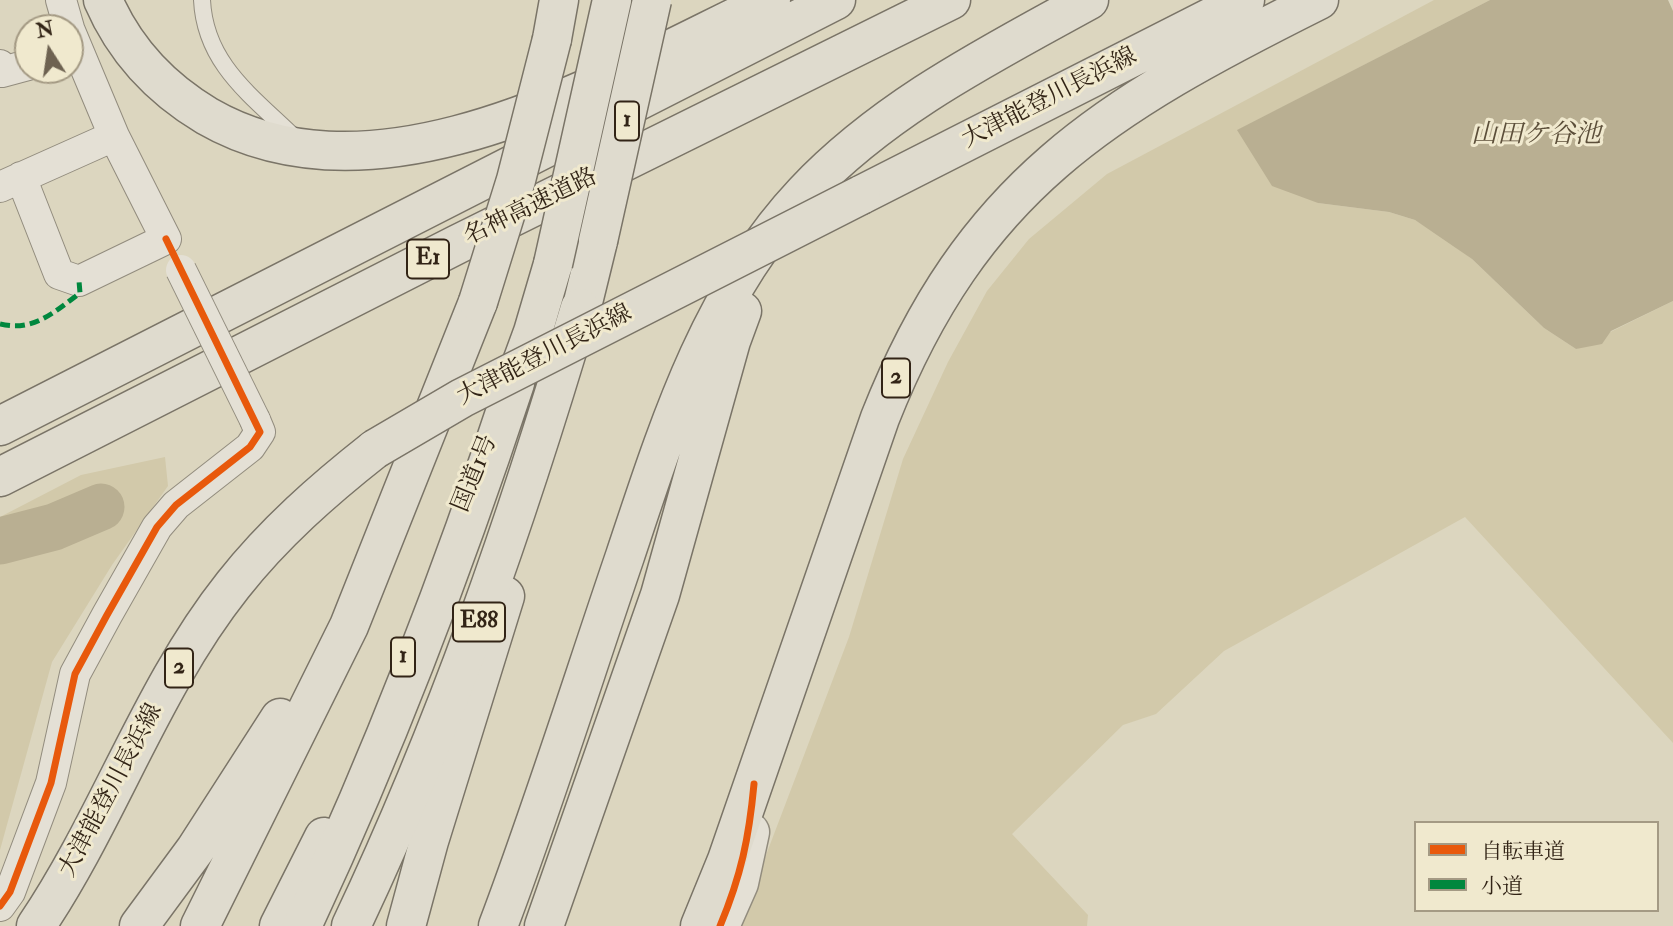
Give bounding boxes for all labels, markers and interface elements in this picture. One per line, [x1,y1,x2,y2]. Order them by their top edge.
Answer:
north arrow [14,14,84,84]
text: N [34,17,56,44]
street label: 大津能登川長浜線 [958,43,1142,155]
road number: 1 [615,102,639,140]
water label: 山田ケ谷池 [1471,120,1601,152]
street label: 名神高速道路 [460,163,602,253]
road number: E1 [407,240,449,278]
street label: 大津能登川長浜線 [453,300,637,412]
road number: 2 [882,358,910,398]
street label: 国道1号 [448,431,504,517]
road number: E88 [453,602,505,642]
road number: 1 [391,638,415,677]
road number: 2 [165,648,193,688]
street label: 大津能登川長浜線 [54,699,170,883]
legend [1414,821,1659,912]
text: 自転車道 [1481,838,1565,865]
text: 小道 [1481,873,1523,900]

